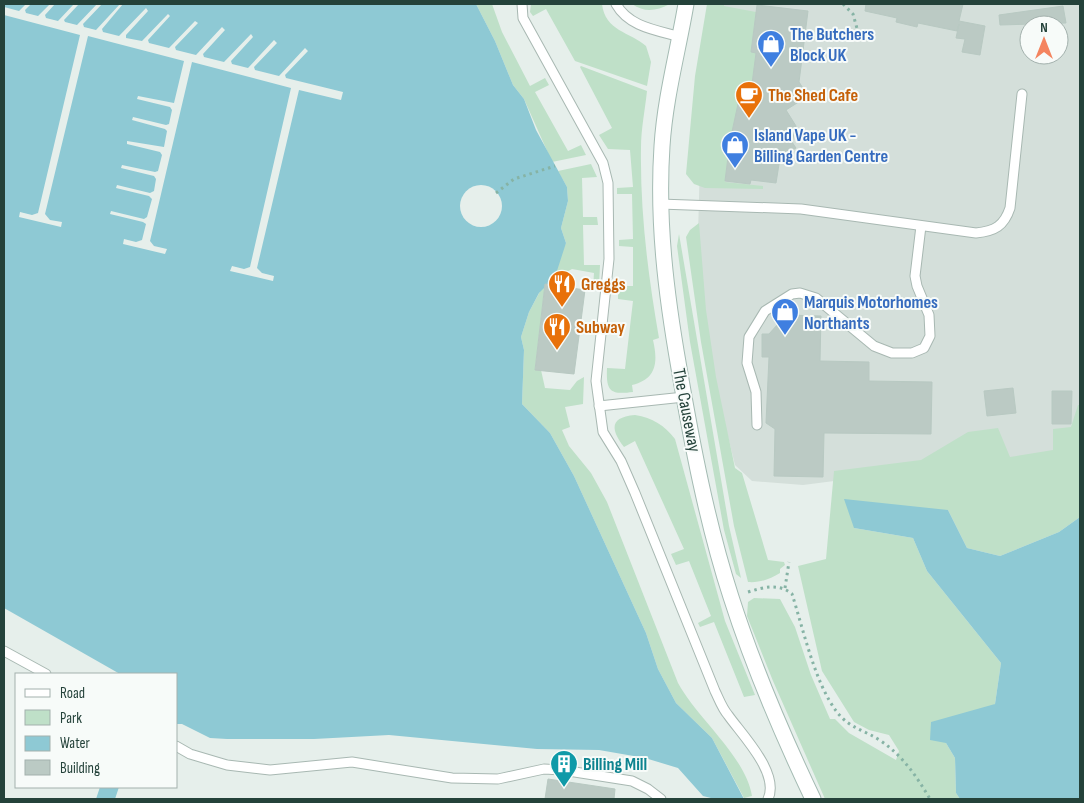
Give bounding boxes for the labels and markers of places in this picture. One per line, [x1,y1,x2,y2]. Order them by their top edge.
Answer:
place label: The Butchers Block UK [790,24,874,66]
shop icon: The Butchers Block UK [756,29,786,68]
cafe icon: The Shed Cafe [734,80,764,119]
place label: The Shed Cafe [768,85,858,106]
place label: Island Vape UK - Billing Garden Centre [754,125,888,167]
shop icon: Island Vape UK - Billing Garden Centre [720,130,750,169]
restaurant icon: Greggs [547,269,577,308]
place label: Greggs [581,274,626,295]
place label: Marquis Motorhomes Northants [804,292,938,334]
shop icon: Marquis Motorhomes Northants [770,297,800,336]
restaurant icon: Subway [542,312,572,351]
place label: Subway [576,317,626,338]
building icon: Billing Mill [549,749,579,788]
place label: Billing Mill [583,754,647,775]

